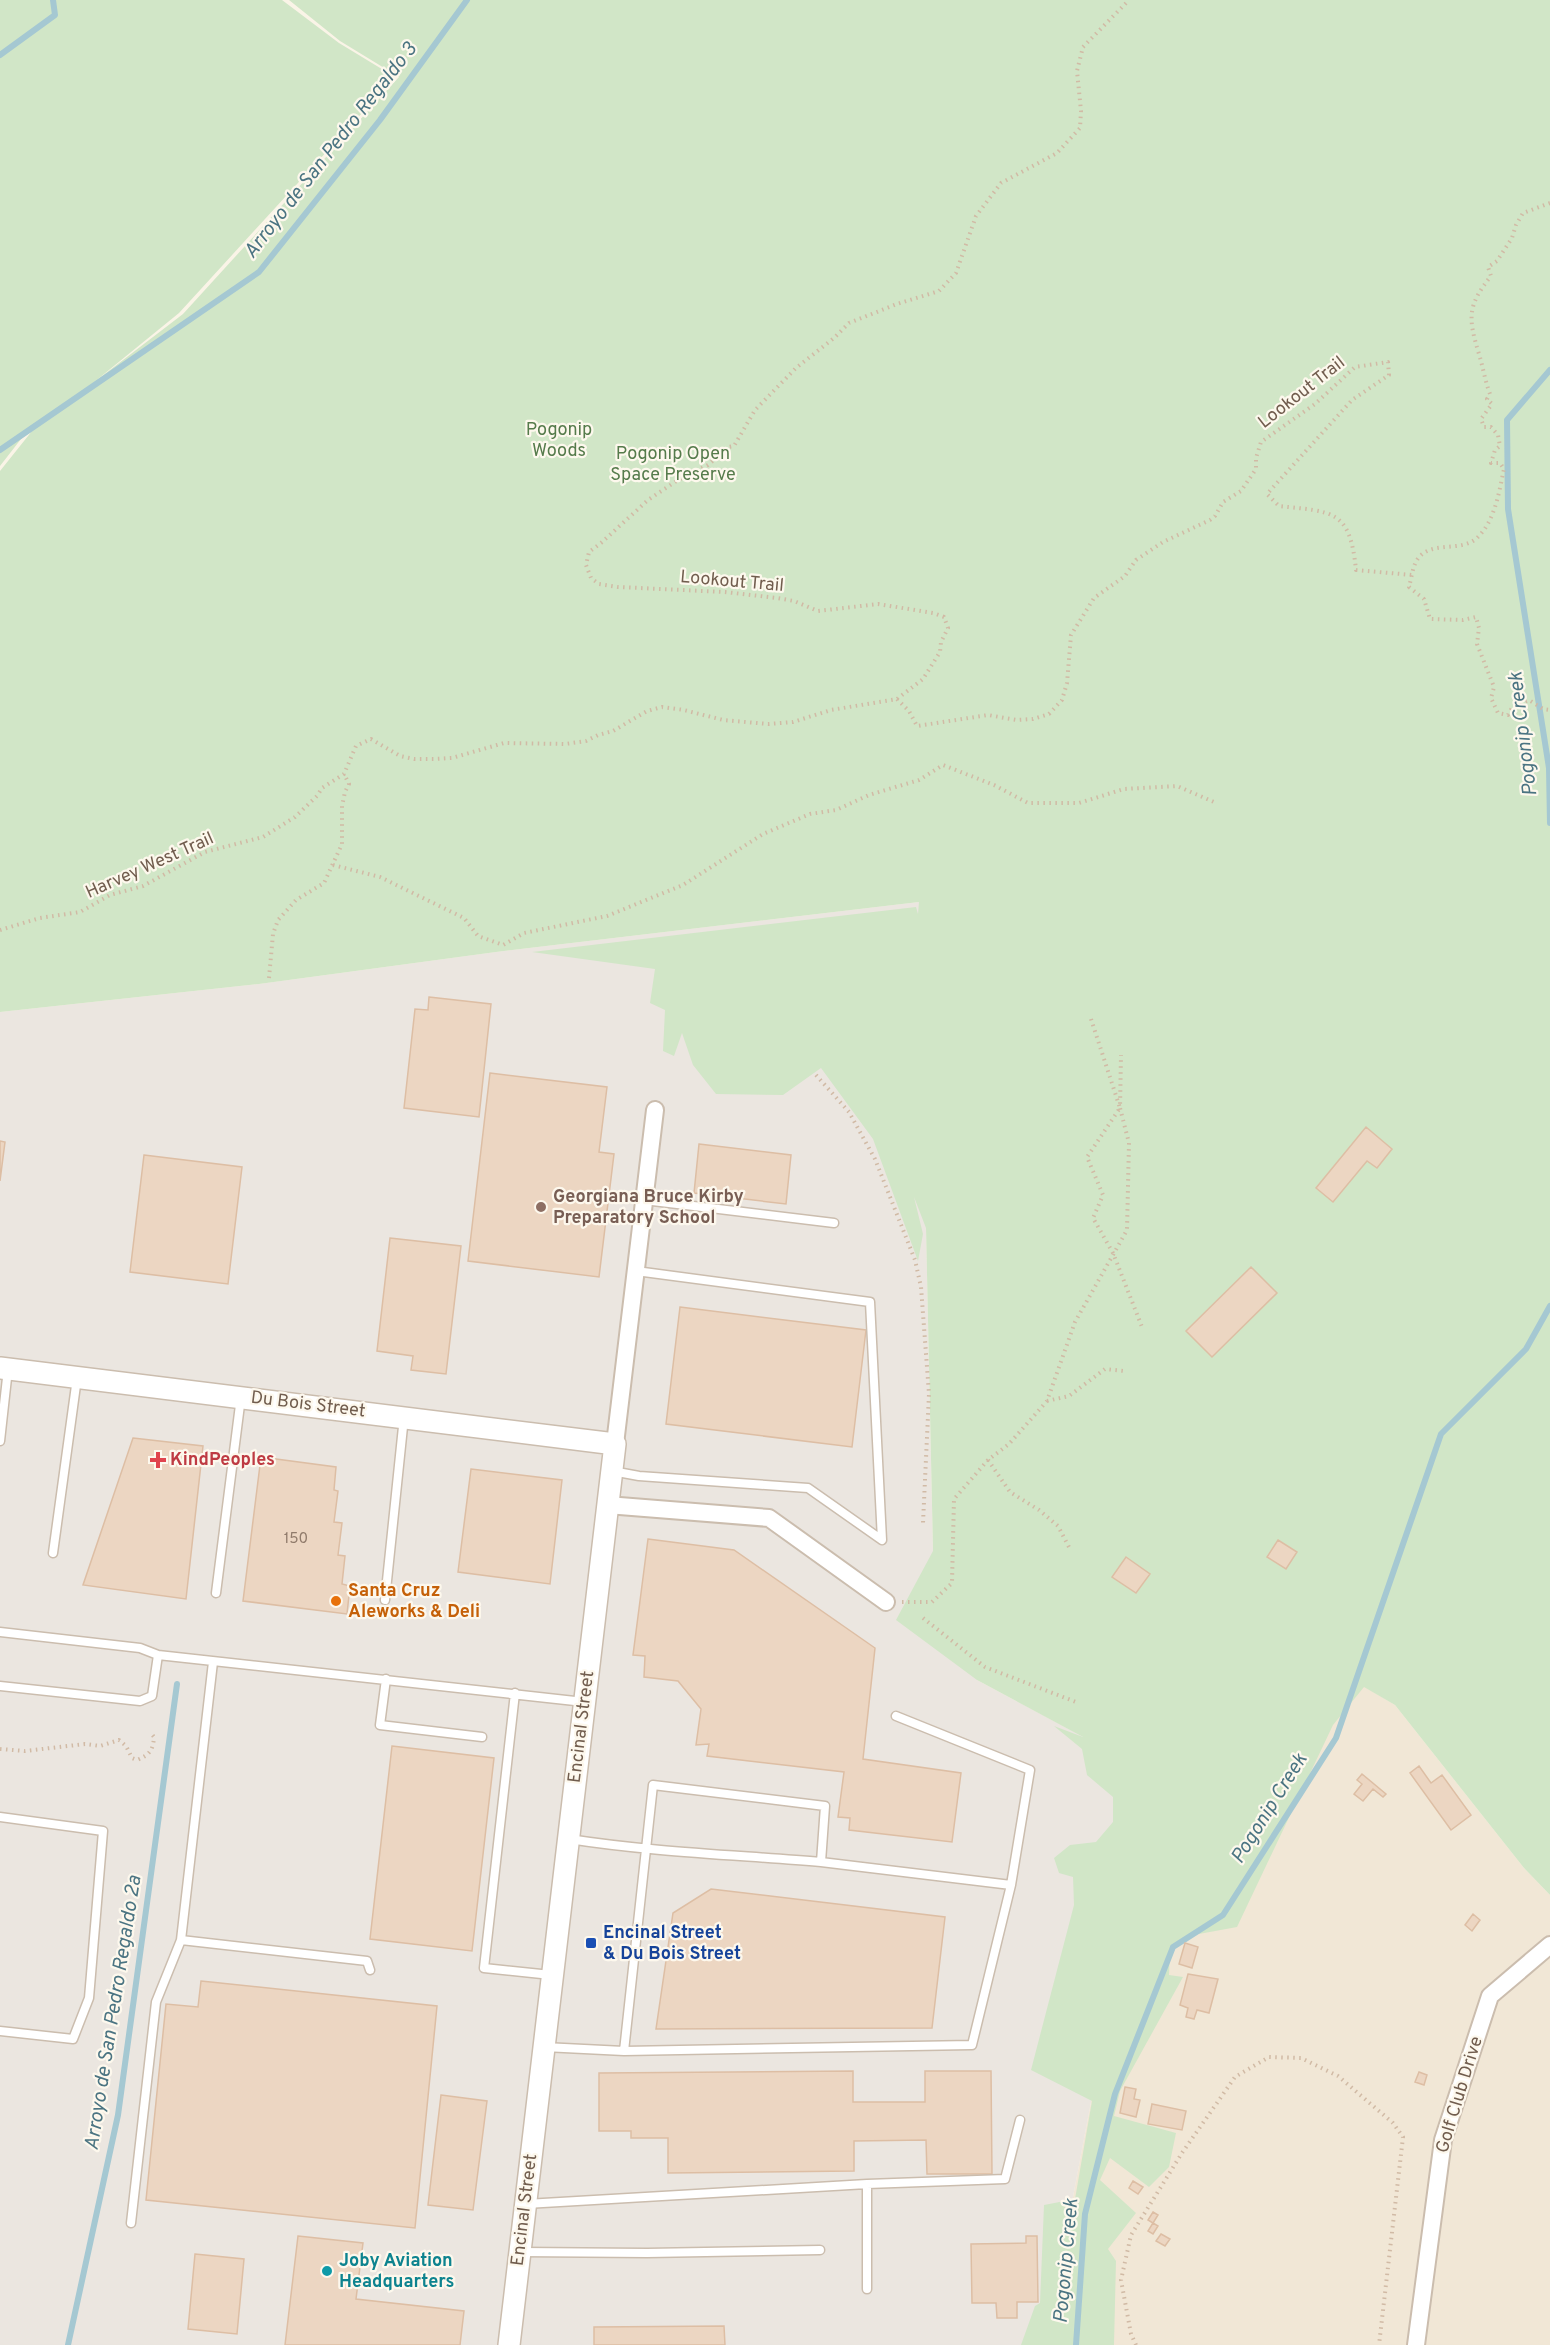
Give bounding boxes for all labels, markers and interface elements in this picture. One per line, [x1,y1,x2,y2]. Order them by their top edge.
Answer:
water label: Arroyo de San Pedro Regaldo 3 [238,37,424,264]
street label: Lookout Trail [1254,352,1350,434]
park label: Pogonip Woods [526,419,592,463]
park label: Pogonip Open Space Preserve [610,443,736,487]
street label: Lookout Trail [679,566,785,598]
water label: Pogonip Creek [1503,669,1545,798]
street label: Harvey West Trail [82,827,218,905]
place label: Georgiana Bruce Kirby Preparatory School [553,1186,744,1230]
marker: Georgiana Bruce Kirby Preparatory School [534,1200,548,1214]
street label: Du Bois Street [249,1387,367,1423]
place label: KindPeoples [170,1449,275,1472]
marker: KindPeoples [151,1453,165,1467]
house number: 150 [284,1530,308,1549]
place label: Santa Cruz Aleworks & Deli [348,1580,480,1624]
marker: Santa Cruz Aleworks & Deli [329,1594,343,1608]
street label: Encinal Street [564,1670,600,1784]
water label: Pogonip Creek [1226,1748,1315,1869]
water label: Arroyo de San Pedro Regaldo 2a [79,1873,149,2152]
place label: Encinal Street & Du Bois Street [603,1922,741,1966]
marker: Encinal Street & Du Bois Street [584,1936,598,1950]
street label: Golf Club Drive [1431,2034,1489,2156]
street label: Encinal Street [507,2153,543,2267]
water label: Pogonip Creek [1049,2197,1085,2324]
place label: Joby Aviation Headquarters [339,2250,454,2294]
marker: Joby Aviation Headquarters [320,2264,334,2278]

